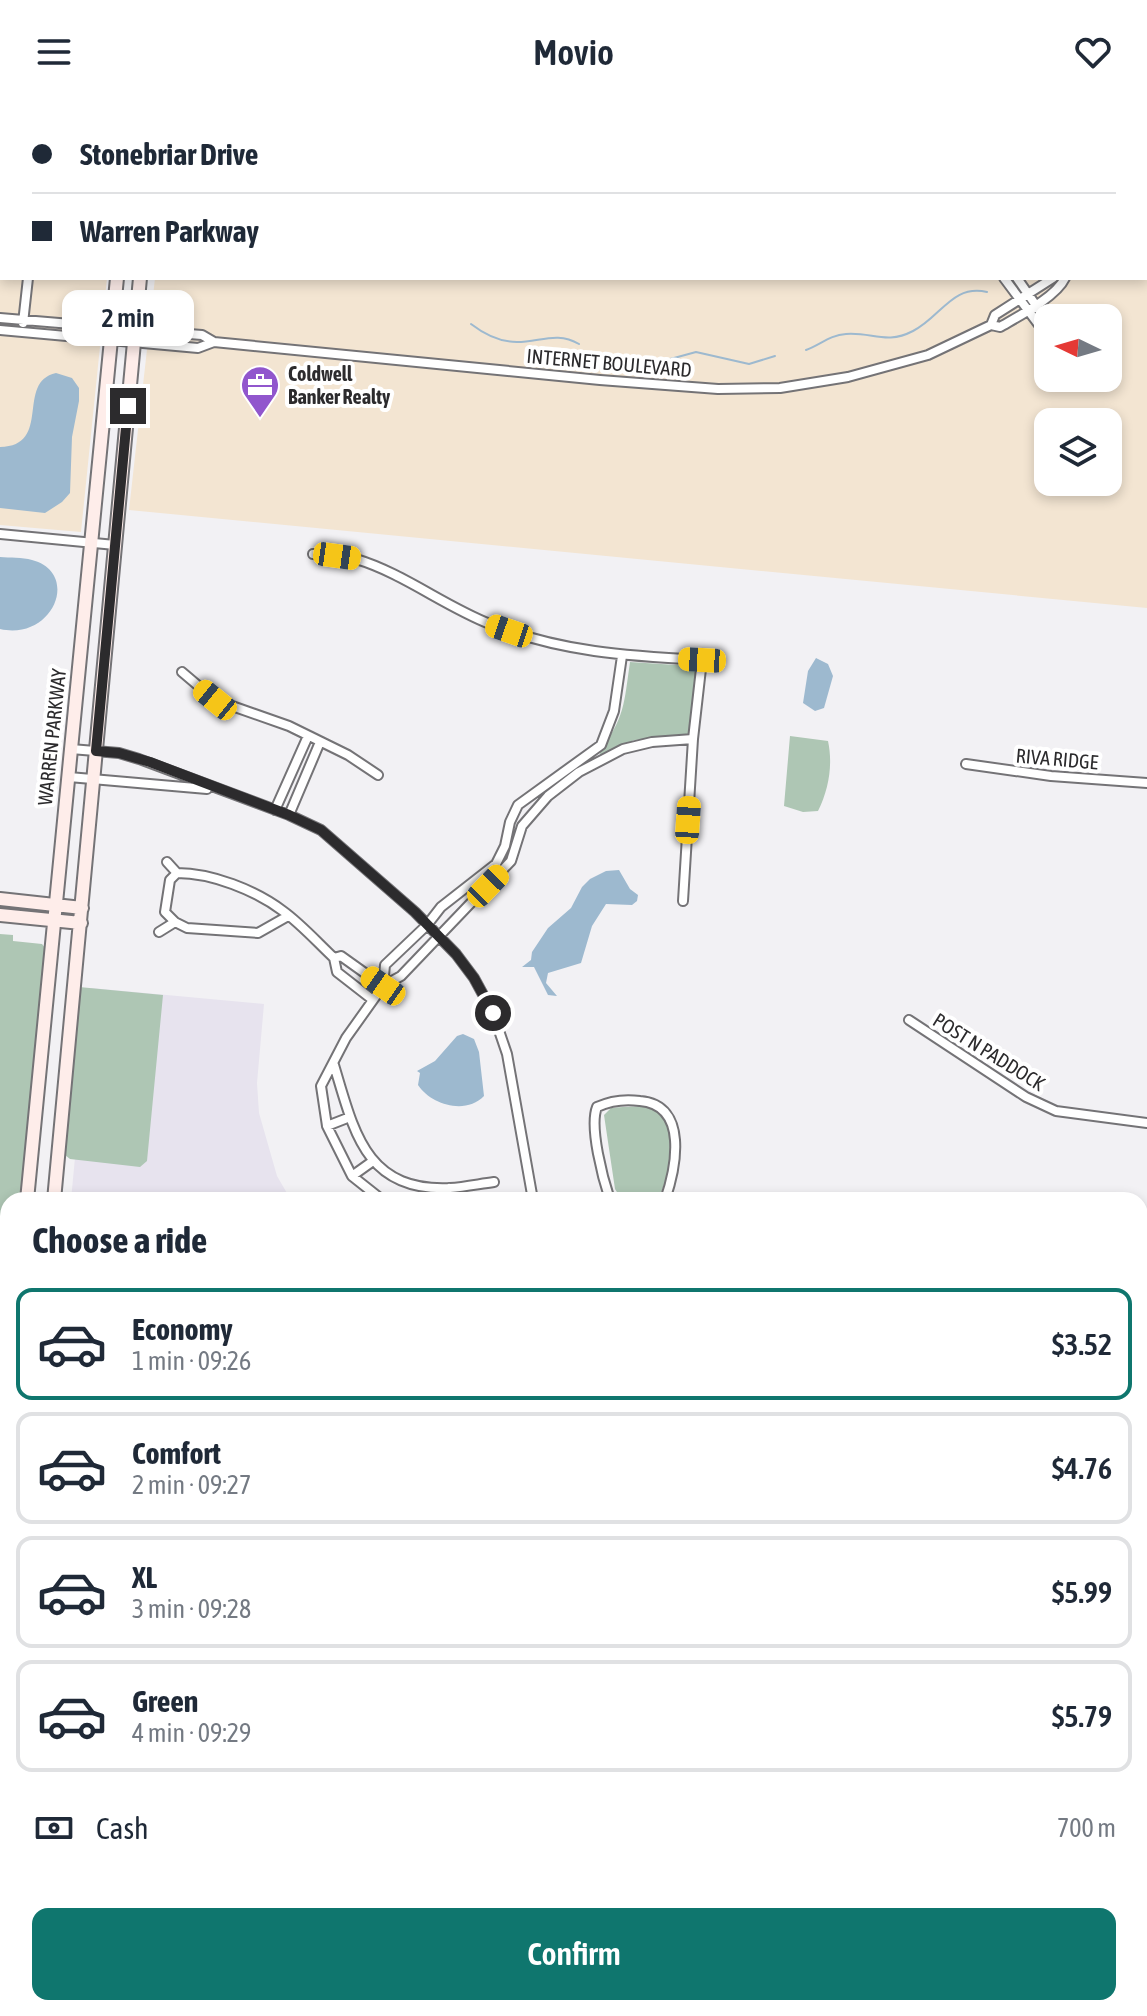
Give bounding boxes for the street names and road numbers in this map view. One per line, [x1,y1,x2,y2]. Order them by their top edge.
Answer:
street label: INTERNET BOULEVARD [526,344,693,381]
street label: WARREN PARKWAY [33,667,70,806]
street label: RIVA RIDGE [1015,743,1100,774]
street label: POST N PADDOCK [929,1008,1050,1095]

